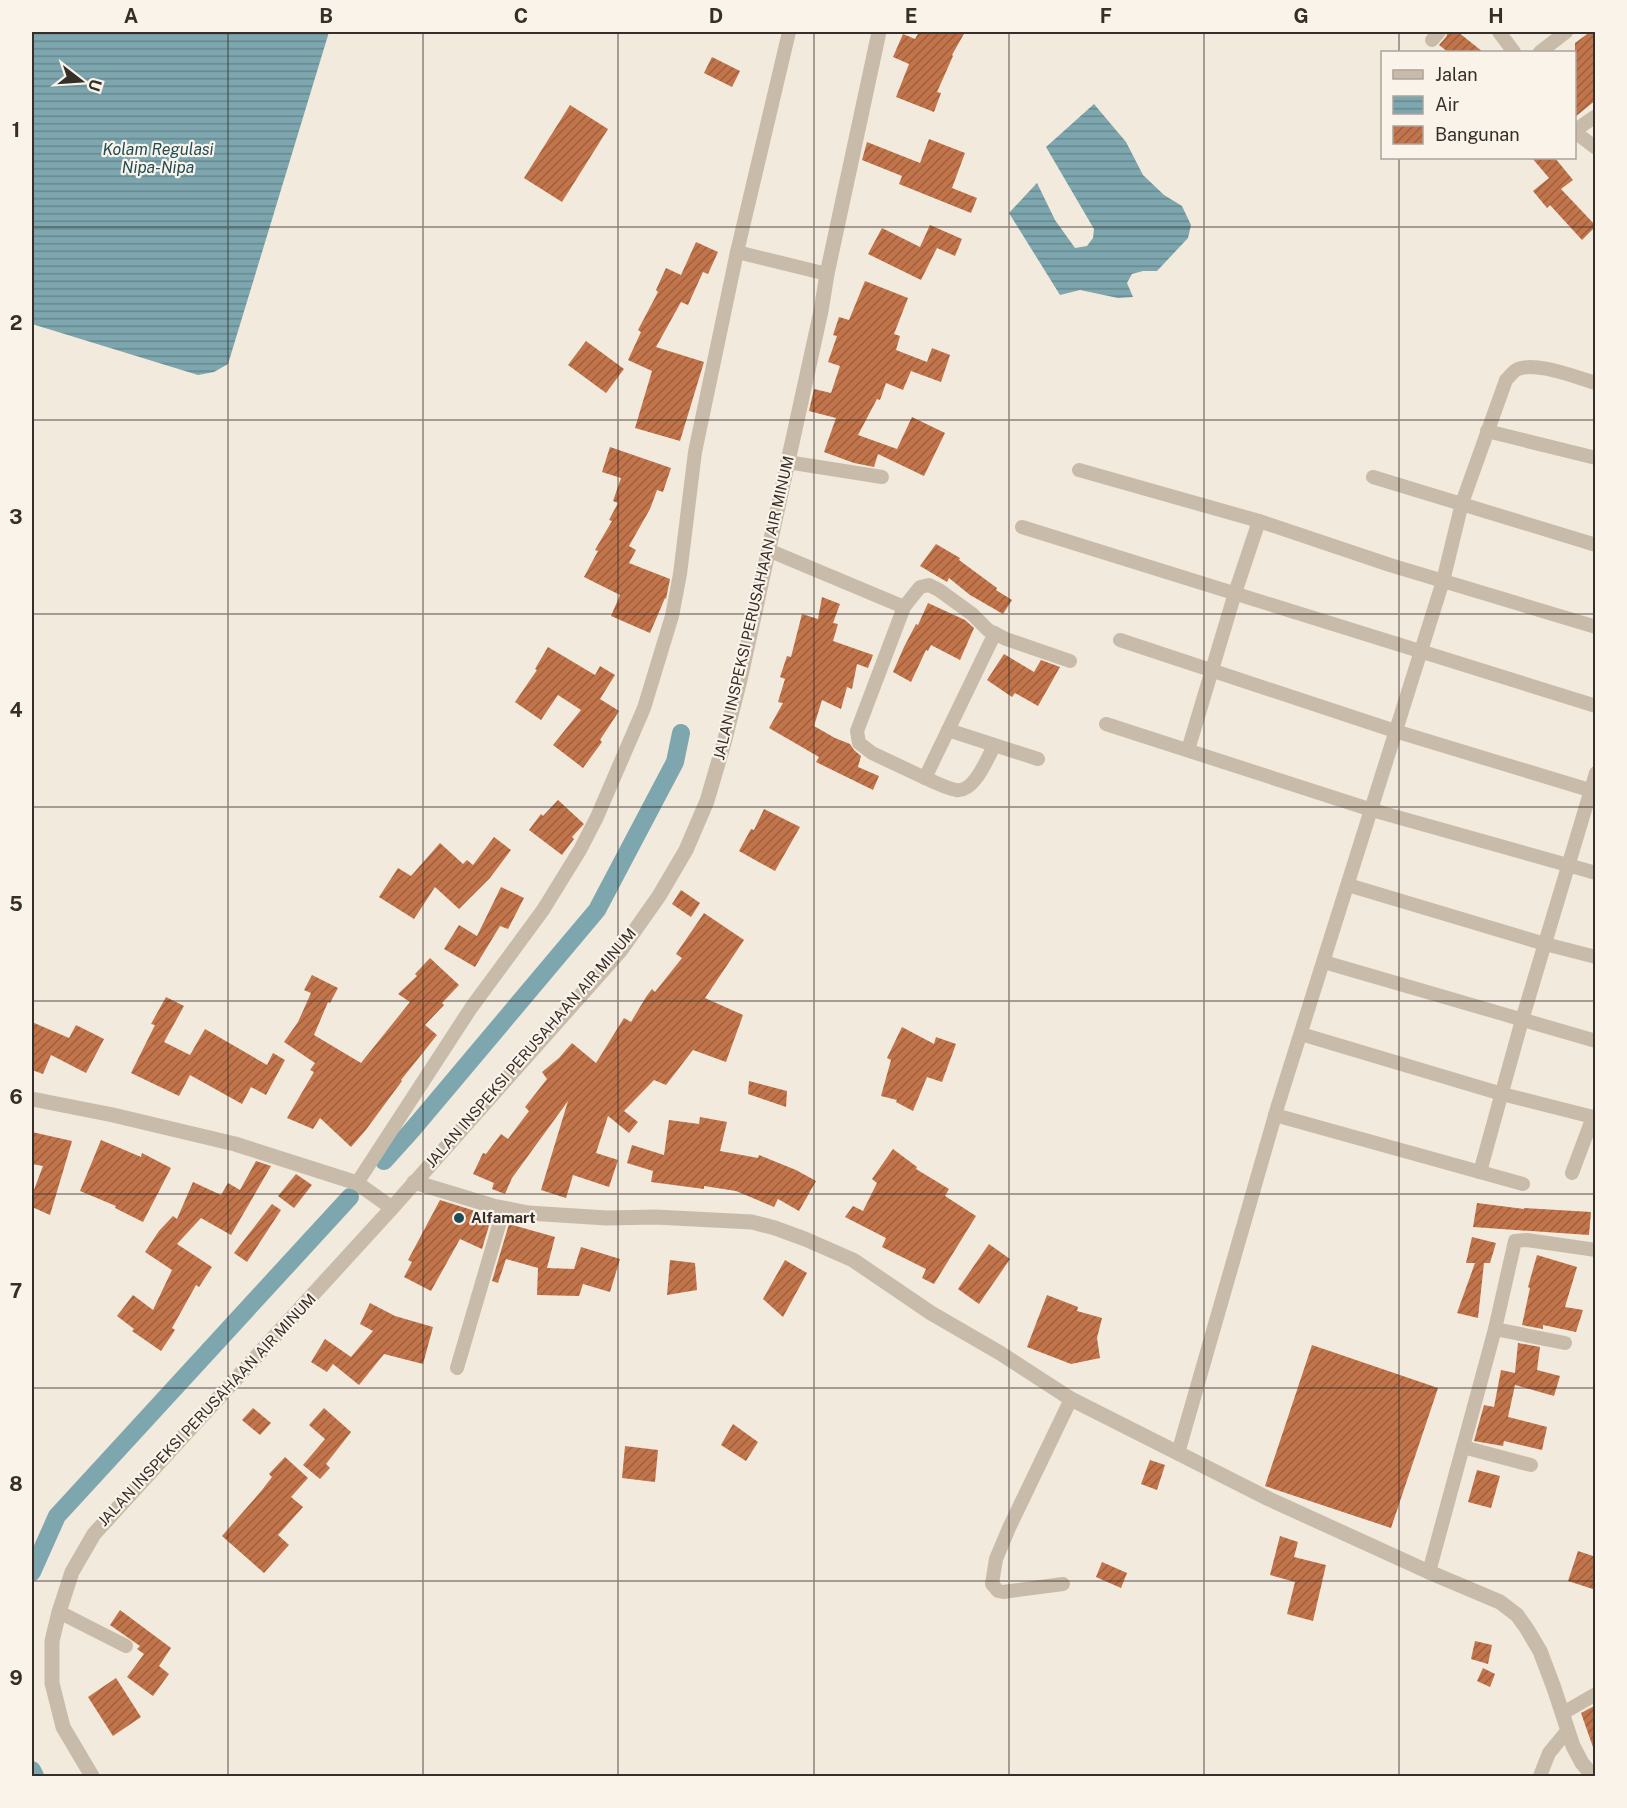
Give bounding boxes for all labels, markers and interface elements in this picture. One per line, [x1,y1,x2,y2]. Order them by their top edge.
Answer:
text: A [124,4,138,28]
text: B [319,4,333,28]
text: C [514,4,528,28]
text: D [709,4,723,28]
text: E [905,4,917,28]
text: F [1100,4,1112,28]
text: G [1293,4,1309,28]
text: H [1488,4,1504,28]
north arrow [51,51,111,111]
legend [1381,51,1576,159]
text: Jalan [1435,64,1478,85]
text: U [84,77,106,94]
text: Air [1435,94,1459,115]
text: 1 [12,118,20,142]
text: Bangunan [1435,124,1520,145]
water label: Kolam Regulasi Nipa-Nipa [102,140,214,177]
text: 2 [10,311,22,335]
street label: JALAN INSPEKSI PERUSAHAAN AIR MINUM [710,454,797,762]
text: 3 [9,505,23,529]
text: 4 [9,698,23,722]
text: 5 [9,892,23,916]
street label: JALAN INSPEKSI PERUSAHAAN AIR MINUM [422,925,639,1171]
text: 6 [9,1085,23,1109]
place label: Alfamart [471,1209,535,1226]
marker: Alfamart [452,1211,466,1225]
text: 7 [10,1279,22,1303]
street label: JALAN INSPEKSI PERUSAHAAN AIR MINUM [94,1290,319,1529]
text: 8 [9,1472,23,1496]
text: 9 [9,1666,23,1690]

